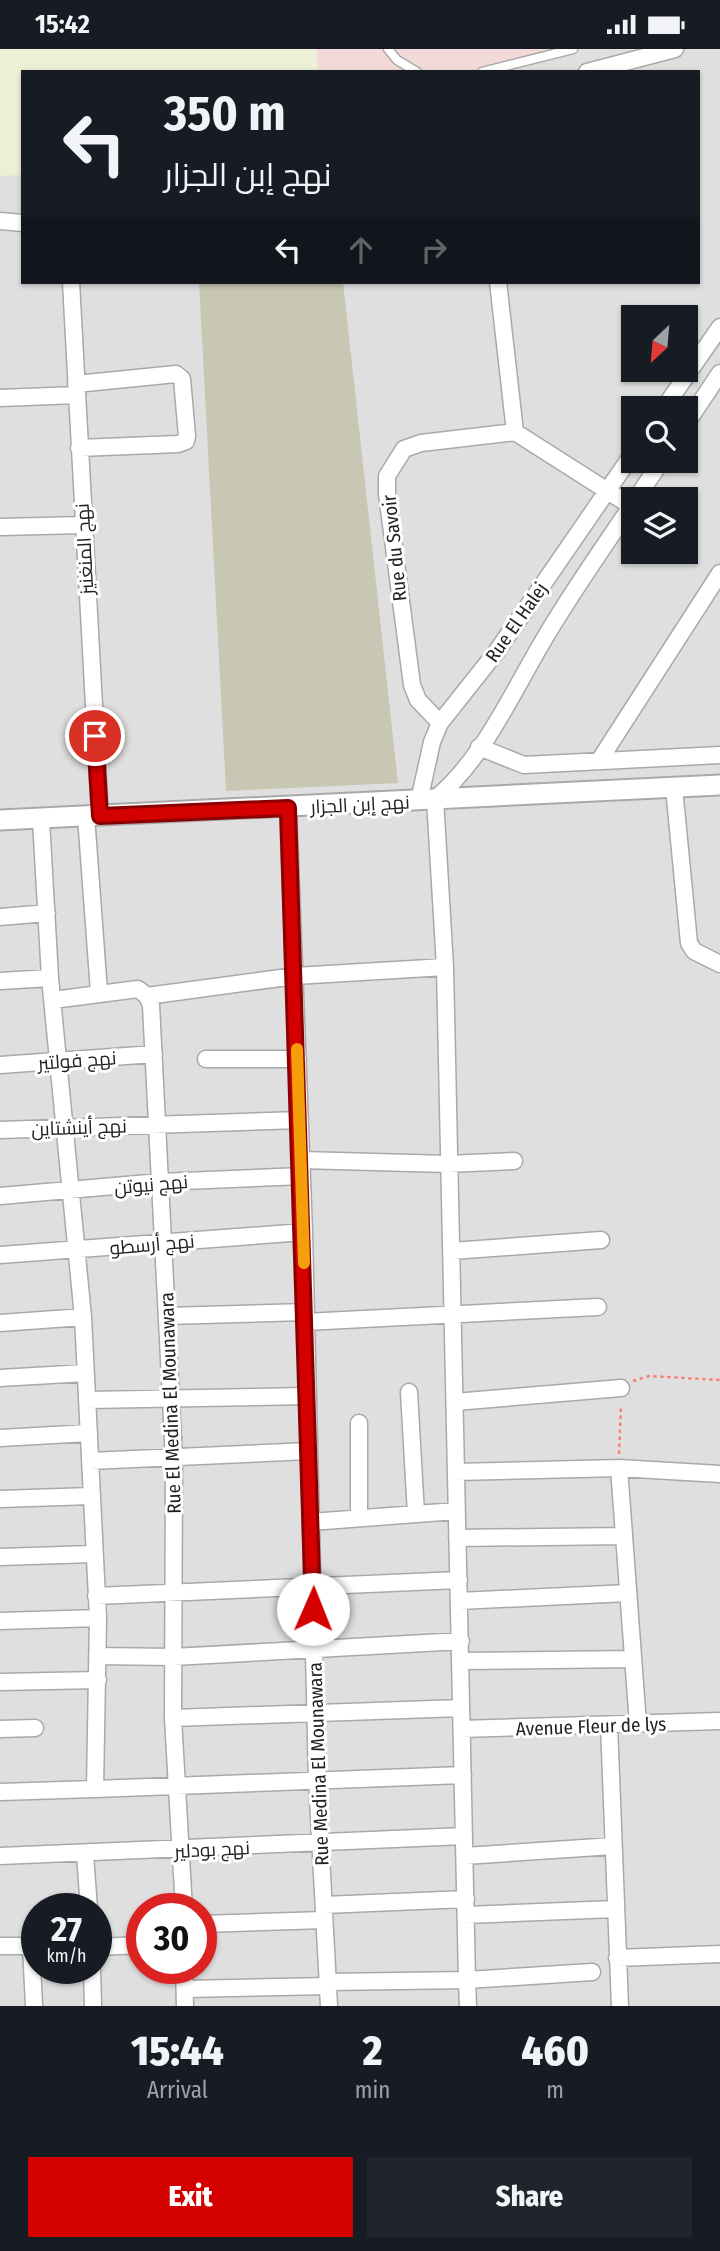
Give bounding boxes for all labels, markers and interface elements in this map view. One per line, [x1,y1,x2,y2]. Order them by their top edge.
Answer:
text: 15:42 [35,9,90,40]
text: 350 m [164,84,286,143]
icon: left [49,98,140,189]
text: نهج إبن الجزار [164,156,332,194]
icon: left [269,231,307,269]
icon: ahead [342,231,380,269]
icon: right [415,231,453,269]
north arrow [621,305,698,381]
map controls [621,305,698,564]
button: search [621,396,698,473]
button: layers [621,487,698,564]
street label: Rue du Savoir [377,493,412,602]
street label: نهج المنغنيز [71,502,100,596]
street label: Rue El Halej [481,578,552,667]
pin [65,706,125,766]
icon: arrive [76,717,114,755]
street label: نهج إبن الجزار [309,790,410,821]
street label: نهج فولتير [36,1046,117,1077]
street label: نهج أينشتاين [31,1114,127,1143]
street label: نهج نيوتن [113,1170,189,1201]
street label: نهج أرسطو [109,1229,196,1262]
street label: Rue El Medina El Mounawara [155,1292,186,1514]
position arrow [276,1572,350,1646]
street label: Rue Medina El Mounawara [303,1662,334,1866]
street label: Avenue Fleur de lys [515,1712,667,1741]
street label: نهج بودلير [173,1836,251,1865]
speed limit sign: 30 [126,1893,217,1984]
text: 27 [51,1908,82,1950]
text: km/h [46,1945,87,1967]
text: 15:44 [131,2026,224,2076]
text: 2 [363,2026,382,2076]
text: 460 [521,2026,589,2076]
text: Arrival [147,2076,208,2104]
text: min [355,2076,390,2104]
text: m [546,2076,564,2104]
button: Exit [28,2157,353,2237]
button: Share [367,2157,692,2237]

